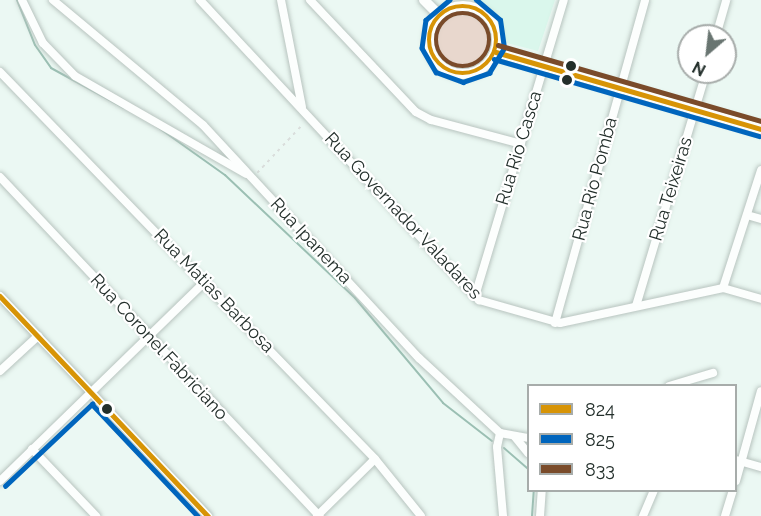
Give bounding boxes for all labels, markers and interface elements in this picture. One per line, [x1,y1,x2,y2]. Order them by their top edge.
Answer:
north arrow [677,24,737,84]
text: N [689,57,709,80]
unlabelled marker [565,60,577,72]
unlabelled marker [561,74,573,86]
street label: Rua Rio Casca [491,88,547,208]
street label: Rua Rio Pomba [568,115,622,243]
street label: Rua Governador Valadares [320,128,486,304]
street label: Rua Teixeiras [645,134,697,244]
street label: Rua Ipanema [266,194,356,288]
street label: Rua Matias Barbosa [149,225,279,357]
street label: Rua Coronel Fabriciano [85,269,233,425]
legend [527,384,737,492]
text: 824 [585,399,615,420]
unlabelled marker [101,403,113,415]
text: 825 [585,429,615,450]
text: 833 [585,459,615,480]

